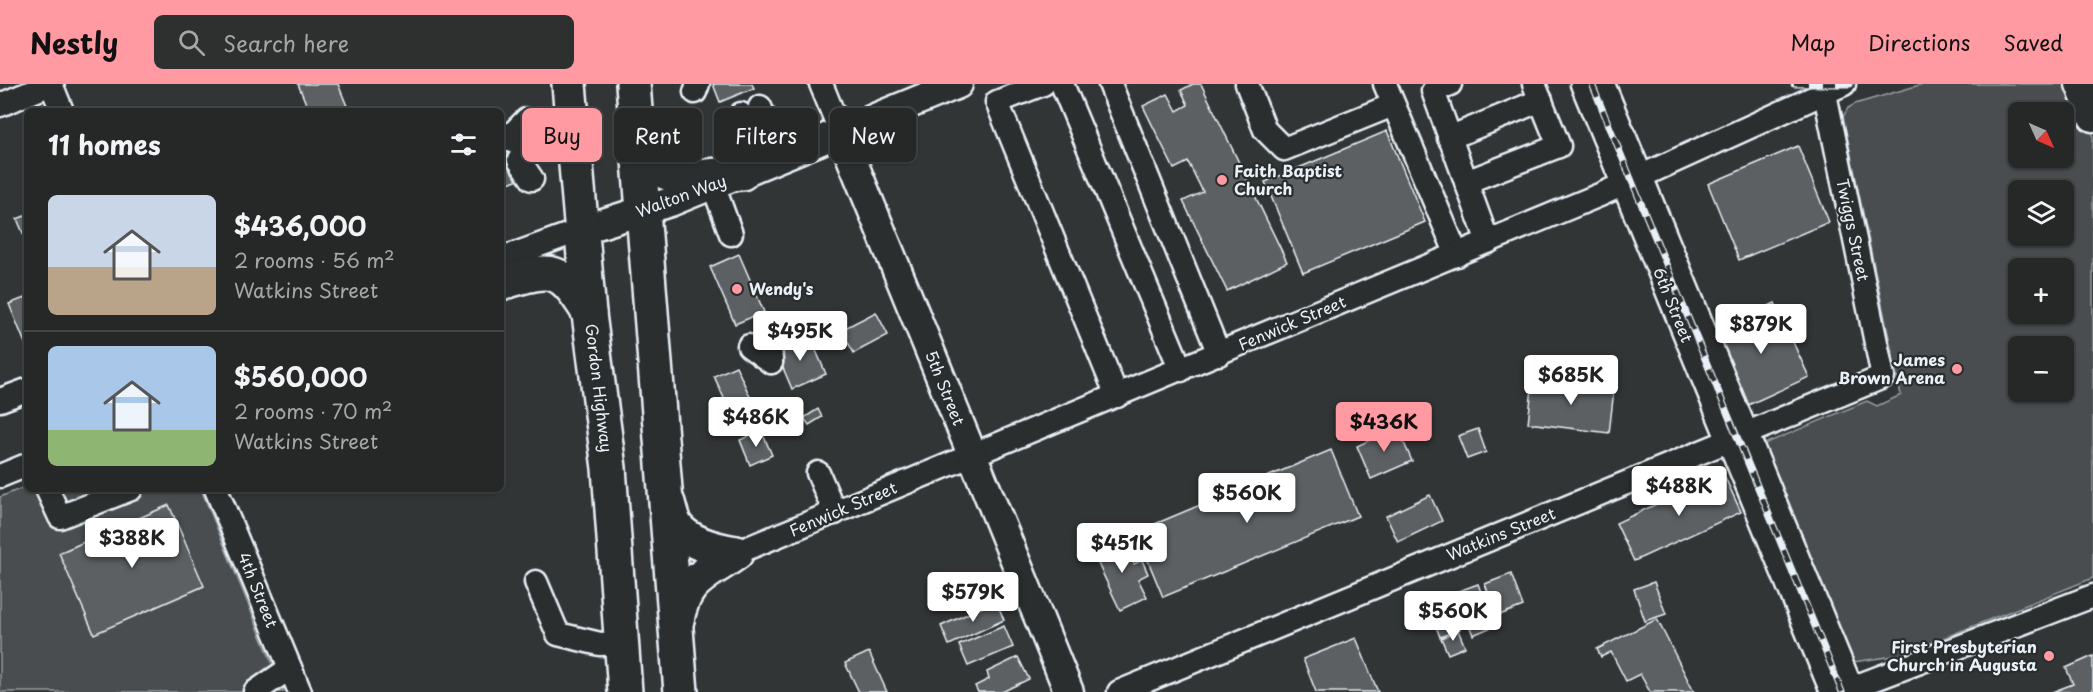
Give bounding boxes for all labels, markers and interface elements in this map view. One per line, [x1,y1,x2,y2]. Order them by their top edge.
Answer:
search box [154,15,574,69]
text: Nestly [30,21,118,64]
icon: search [175,26,208,59]
text: Search here [223,26,349,59]
text: Map [1790,26,1835,58]
text: Directions [1868,26,1970,58]
text: Saved [2003,26,2063,58]
north arrow [2008,102,2074,168]
map controls [2008,102,2074,402]
chip: Buy [522,108,602,162]
chip: Rent [614,108,702,162]
chip: Filters [714,108,818,162]
chip: New [830,108,916,162]
text: 11 homes [48,125,161,164]
icon: filters [447,128,480,161]
place label: Faith Baptist Church [1234,158,1343,200]
street label: Walton Way [632,168,729,223]
marker: Faith Baptist Church [1215,173,1229,187]
street label: Twiggs Street [1831,176,1877,284]
button: layers [2008,180,2074,246]
text: $436,000 [234,206,367,245]
icon: home [96,219,168,291]
text: 2 rooms · 56 m² [234,245,395,275]
button: + [2008,258,2074,324]
street label: 6th Street [1648,263,1700,346]
text: Watkins Street [234,275,378,305]
place label: Wendy's [749,276,814,300]
marker: Wendy's [730,282,744,296]
street label: Fenwick Street [1234,288,1350,356]
pin: $879K [1719,304,1803,355]
text: $879K [1729,308,1793,338]
pin: $495K [758,311,842,362]
text: $495K [767,315,833,345]
street label: Gordon Highway [580,322,620,454]
button: − [2008,336,2074,402]
street label: 5th Street [920,347,972,429]
place label: James Brown Arena [1838,347,1945,389]
pin: $685K [1529,355,1613,406]
text: $560,000 [234,357,367,396]
text: $685K [1538,359,1604,389]
marker: James Brown Arena [1950,362,1964,376]
icon: home [96,370,168,442]
text: 2 rooms · 70 m² [234,396,392,426]
pin: $486K [714,397,798,448]
text: $486K [722,401,790,431]
pin: $436K [1342,402,1426,453]
text: $436K [1350,406,1418,436]
text: Watkins Street [234,426,378,456]
pin: $488K [1637,466,1721,517]
text: $488K [1646,470,1712,500]
pin: $560K [1205,473,1289,524]
street label: Fenwick Street [785,474,901,542]
text: $560K [1212,477,1282,507]
street label: Watkins Street [1443,500,1559,566]
pin: $388K [90,518,174,569]
text: $388K [99,522,165,552]
pin: $451K [1080,523,1164,574]
text: $451K [1091,527,1153,557]
street label: 4th Street [233,548,285,631]
pin: $579K [931,572,1015,623]
text: $579K [941,576,1005,606]
pin: $560K [1411,591,1495,642]
text: $560K [1418,595,1488,625]
place label: First Presbyterian Church in Augusta [1887,634,2037,676]
marker: First Presbyterian Church in Augusta [2042,649,2056,663]

